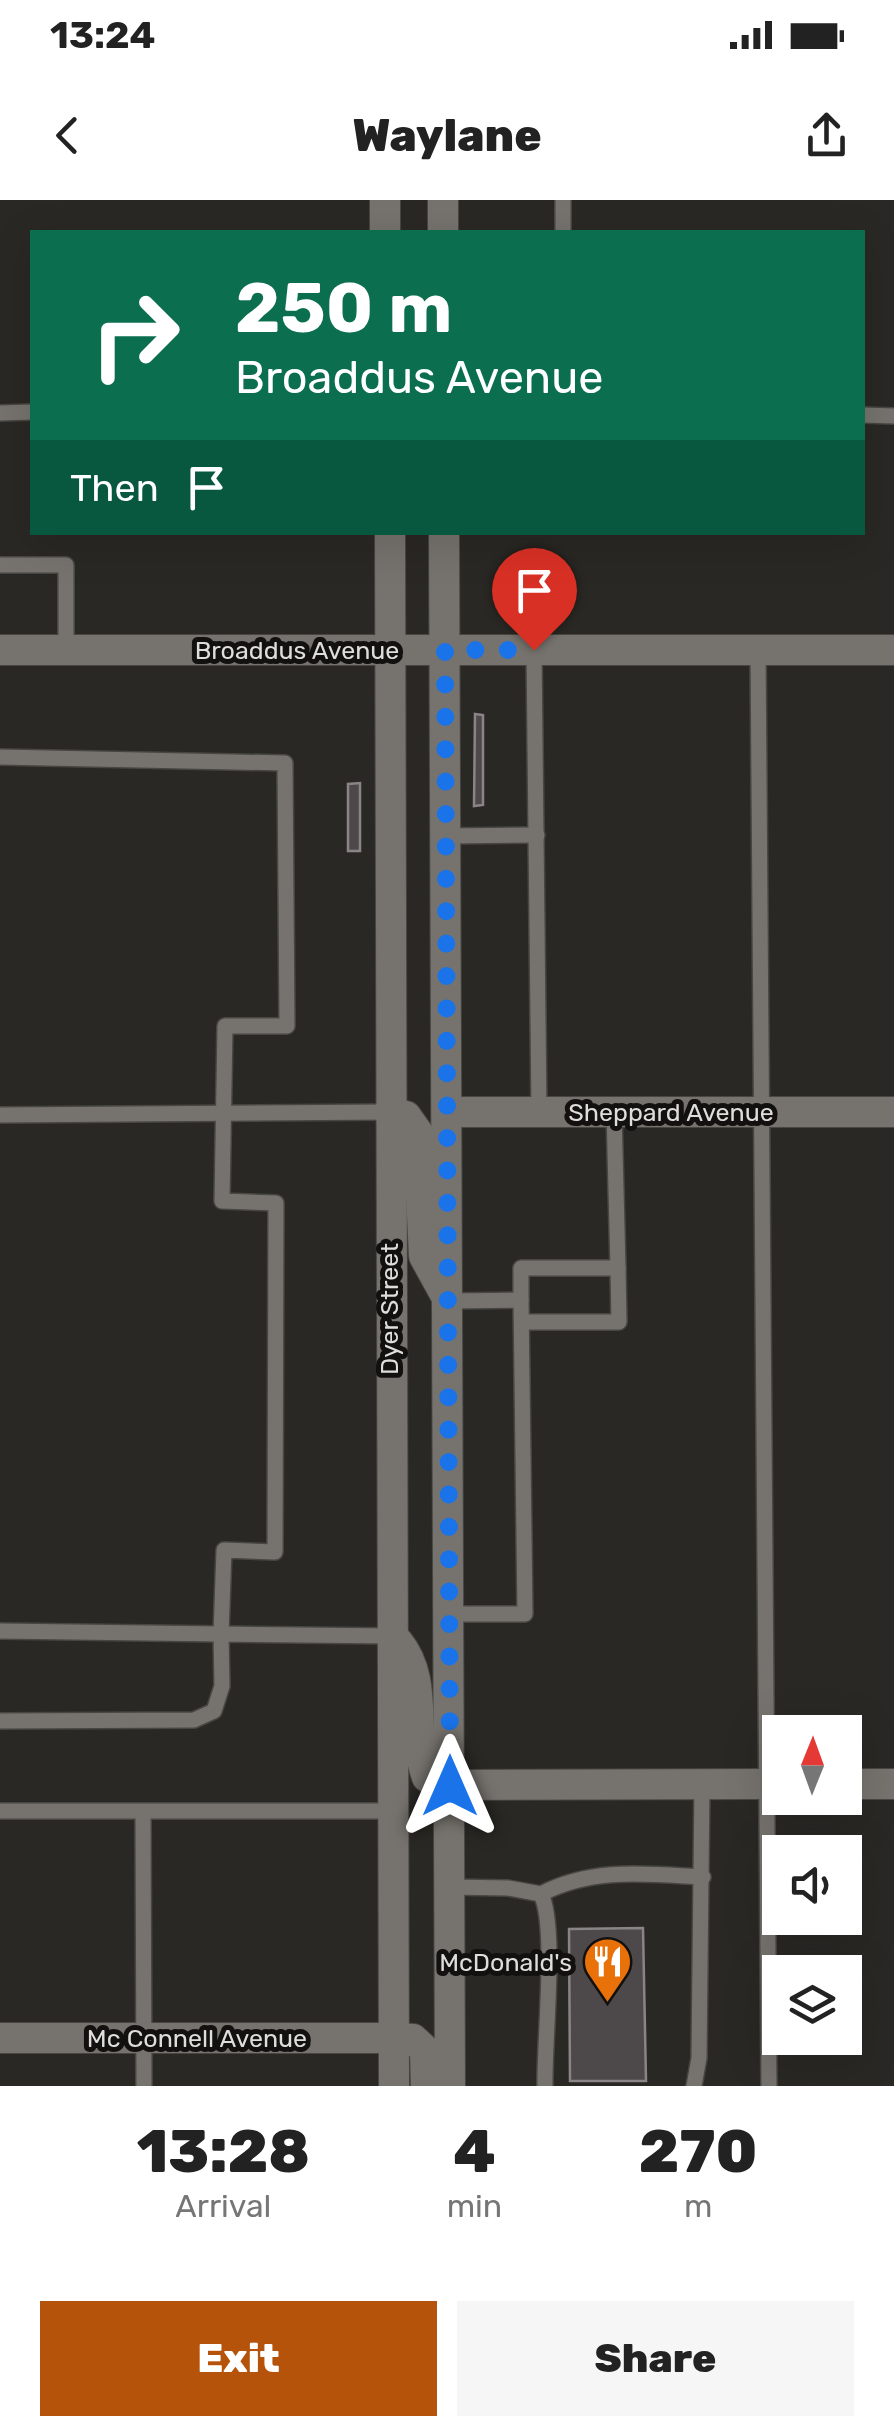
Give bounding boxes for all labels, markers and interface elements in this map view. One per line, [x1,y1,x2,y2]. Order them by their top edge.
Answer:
text: 13:24 [50,12,156,58]
icon: back [40,108,95,163]
icon: share [799,108,854,163]
text: Waylane [352,109,542,162]
text: 250 m [235,267,452,350]
icon: right [70,270,200,400]
text: Broaddus Avenue [235,351,603,404]
icon: arrive [179,460,234,515]
text: Then [70,465,159,511]
pin [492,548,577,651]
icon: arrive [507,563,562,618]
street label: Broaddus Avenue [195,636,399,665]
street label: Sheppard Avenue [568,1098,774,1127]
street label: Dyer Street [375,1243,404,1375]
north arrow [762,1715,862,1815]
map controls [762,1715,862,2055]
position arrow [398,1734,502,1838]
button: sound [762,1835,862,1935]
restaurant icon: McDonald's [581,1936,633,2004]
place label: McDonald's [439,1948,572,1977]
button: layers [762,1955,862,2055]
street label: Mc Connell Avenue [87,2024,307,2053]
text: 13:28 [137,2116,310,2187]
text: 4 [453,2116,496,2187]
text: 270 [639,2116,757,2187]
text: Arrival [175,2187,271,2225]
text: min [447,2187,502,2225]
text: m [684,2187,712,2225]
button: Exit [40,2301,437,2416]
button: Share [457,2301,854,2416]

